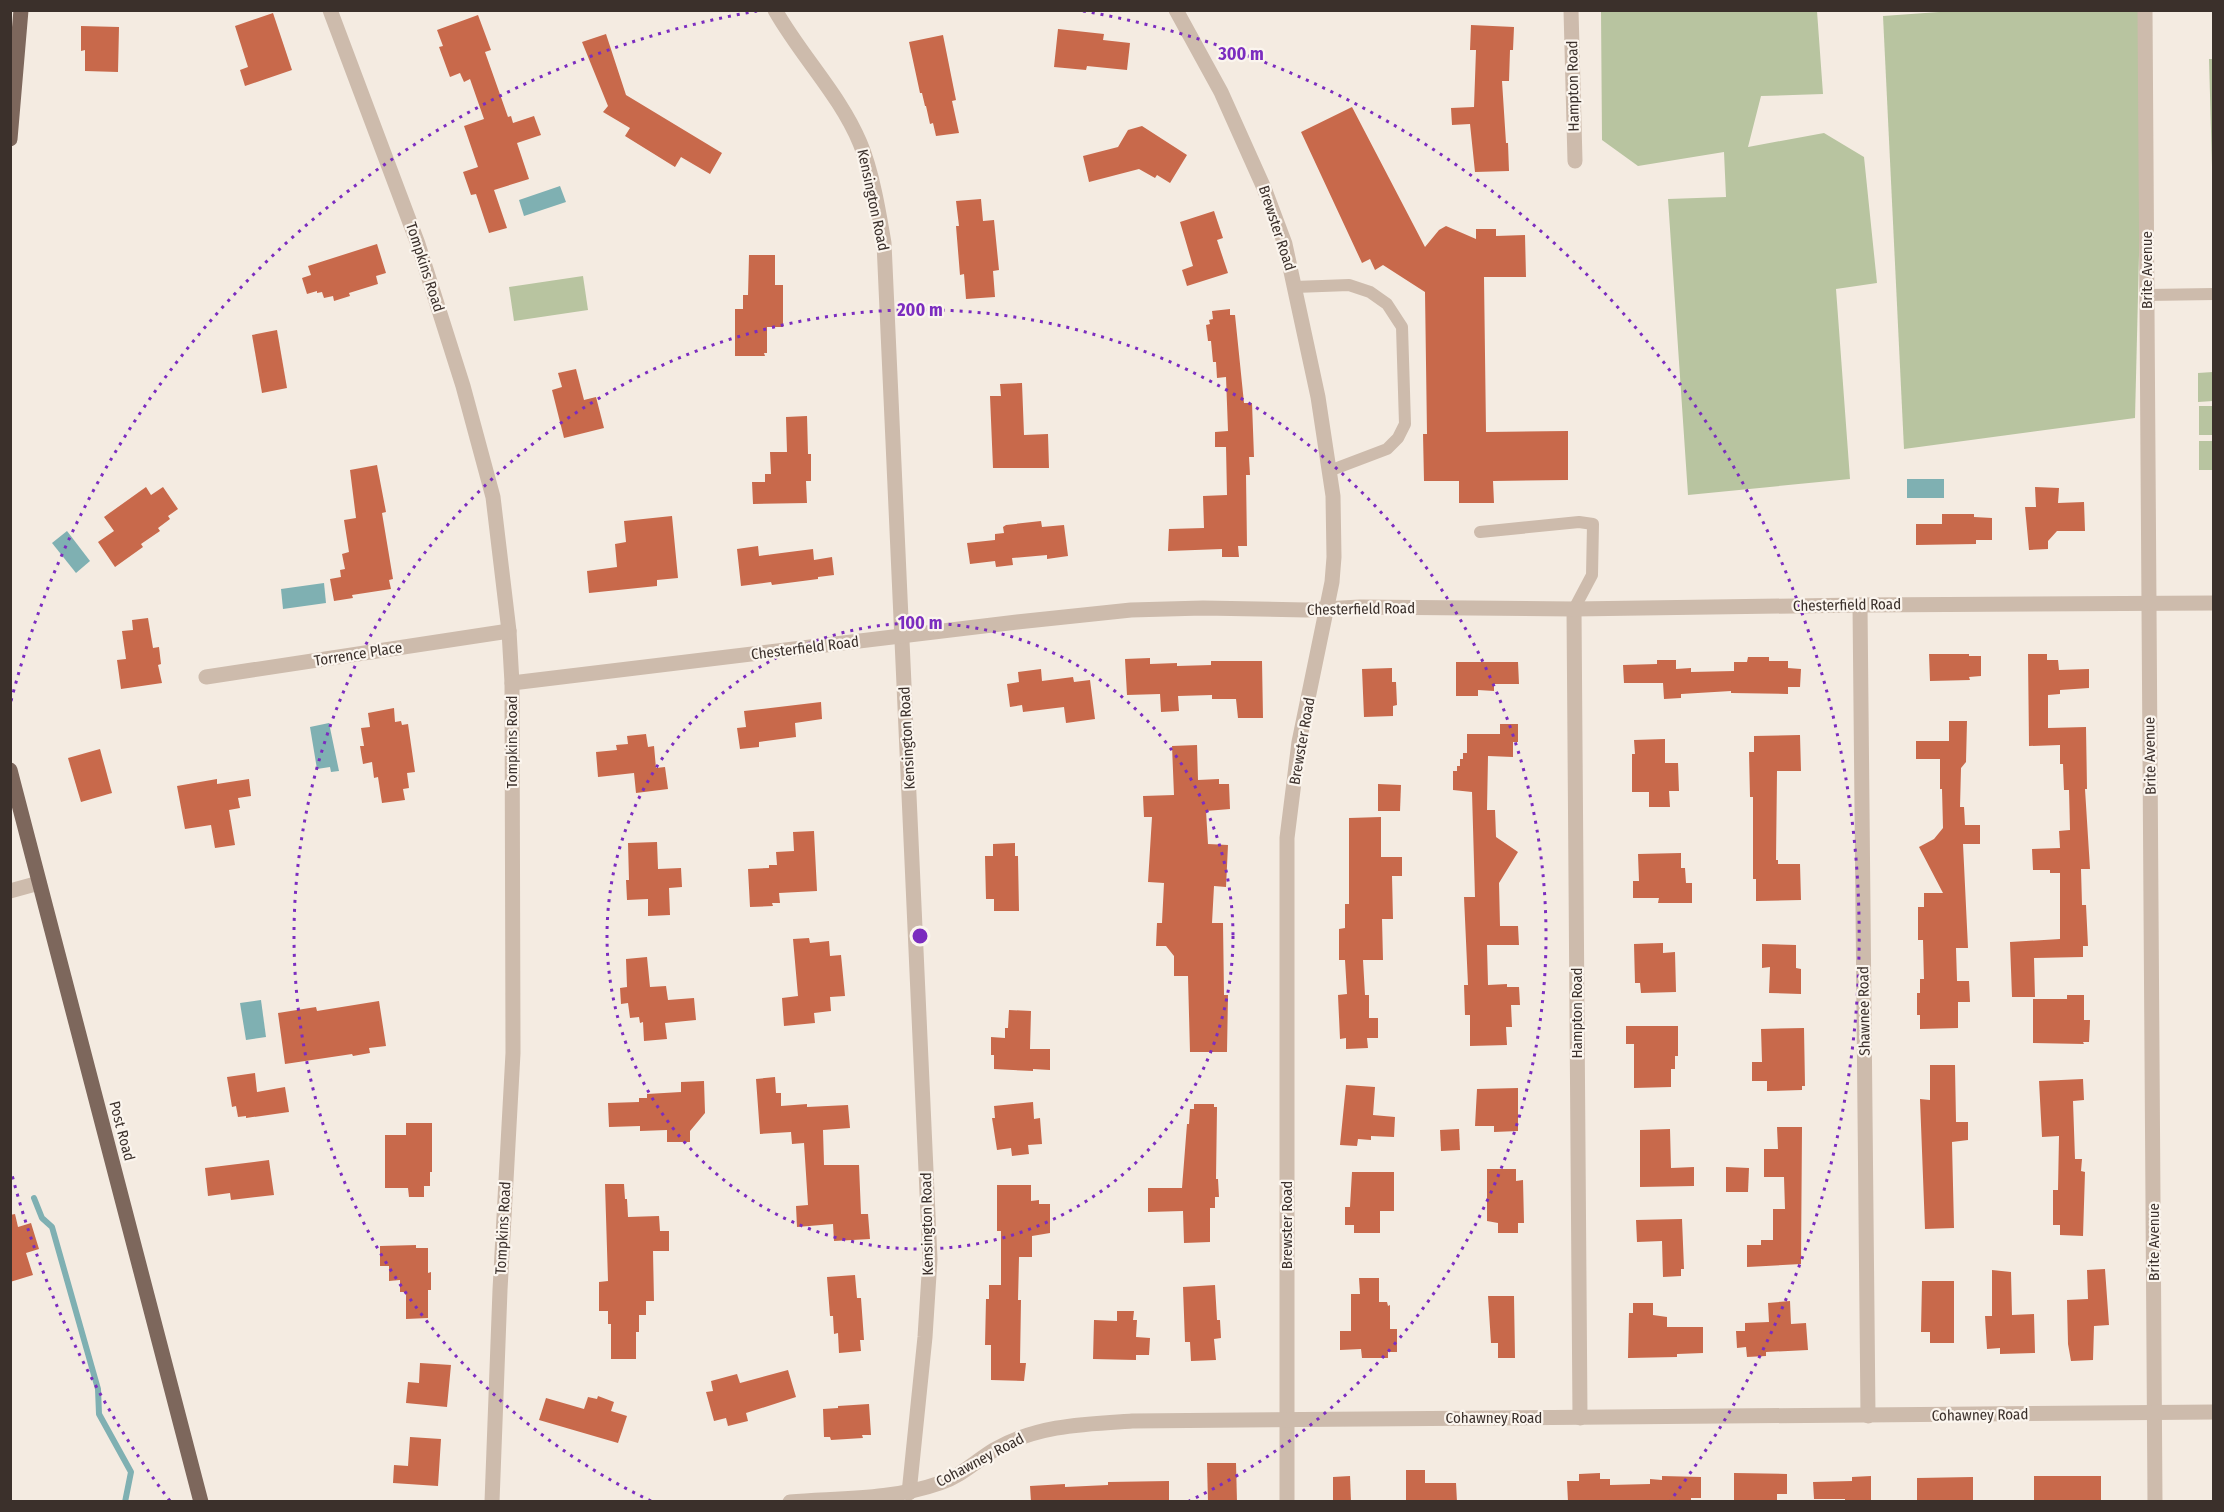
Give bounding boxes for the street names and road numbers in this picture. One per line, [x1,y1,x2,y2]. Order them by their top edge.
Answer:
street label: Hampton Road [1563,40,1583,132]
street label: Kensington Road [853,148,893,252]
street label: Brewster Road [1255,183,1299,273]
street label: Tompkins Road [402,220,448,314]
street label: Brite Avenue [2138,231,2156,309]
street label: Chesterfield Road [1793,595,1901,615]
street label: Chesterfield Road [1307,599,1415,619]
street label: Chesterfield Road [750,632,860,664]
street label: Torrence Place [313,638,403,670]
street label: Kensington Road [895,686,919,790]
street label: Tompkins Road [503,695,521,789]
street label: Brewster Road [1285,696,1319,786]
street label: Brite Avenue [2140,717,2160,795]
street label: Shawnee Road [1854,966,1874,1056]
street label: Hampton Road [1568,967,1586,1059]
street label: Post Road [105,1099,139,1163]
street label: Kensington Road [917,1172,937,1276]
street label: Tompkins Road [492,1181,514,1275]
street label: Brewster Road [1278,1181,1296,1269]
street label: Brite Avenue [2145,1203,2163,1281]
street label: Cohawney Road [1931,1405,2029,1425]
street label: Cohawney Road [1446,1409,1542,1427]
street label: Cohawney Road [933,1429,1027,1491]

